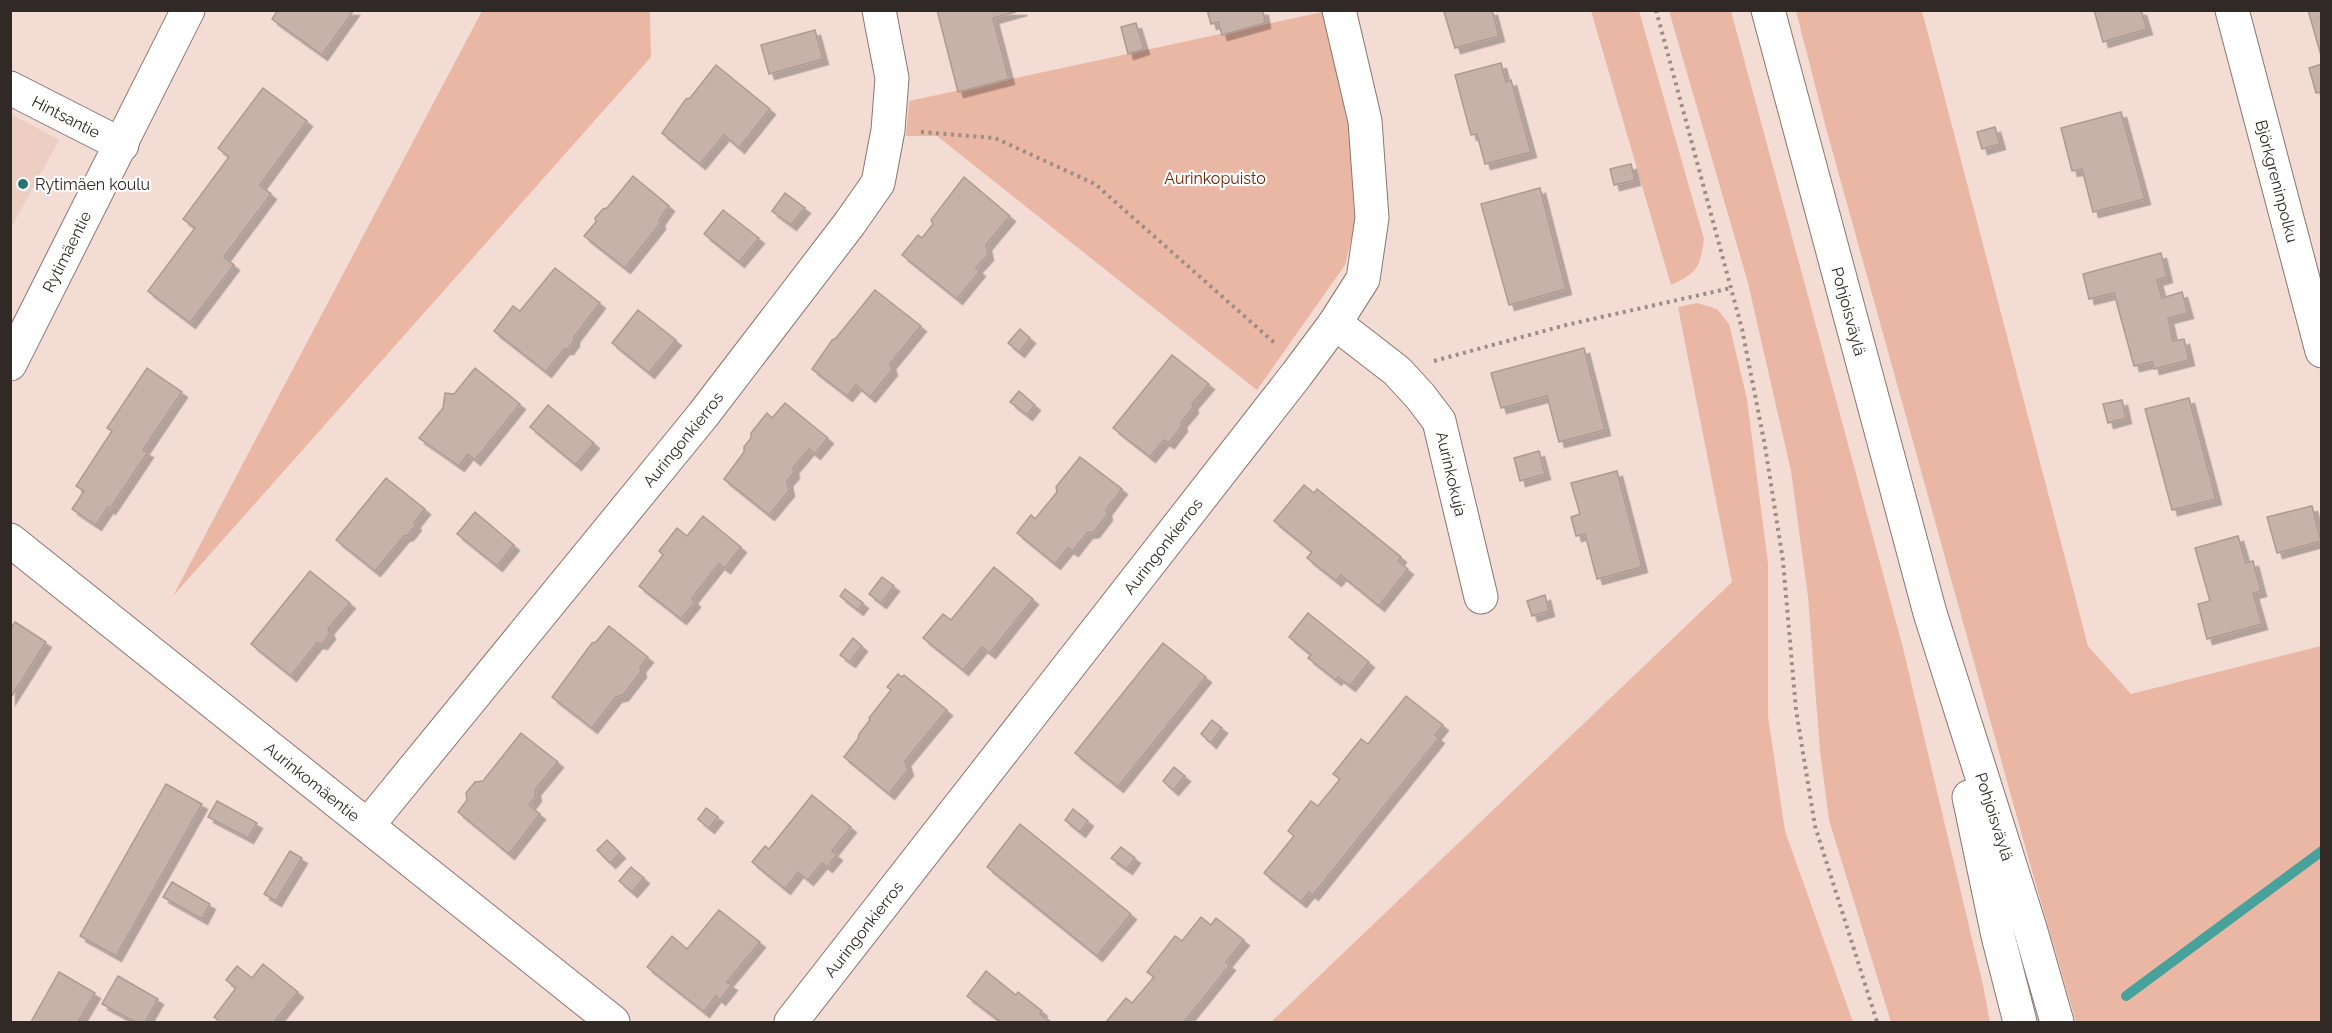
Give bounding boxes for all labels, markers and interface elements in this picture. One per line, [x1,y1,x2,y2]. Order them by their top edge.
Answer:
street label: Hintsantie [29,91,103,142]
street label: Björkgreninpolku [2252,118,2302,245]
park label: Aurinkopuisto [1164,169,1266,188]
place label: Rytimäen koulu [35,175,150,194]
marker: Rytimäen koulu [16,177,30,191]
street label: Rytimäentie [38,208,95,295]
street label: Pohjoisväylä [1828,265,1870,358]
street label: Auringonkierros [639,388,727,491]
street label: Aurinkokuja [1432,429,1471,518]
street label: Auringonkierros [1119,494,1206,598]
street label: Aurinkomäentie [261,738,364,825]
street label: Pohjoisväylä [1972,770,2018,863]
street label: Auringonkierros [820,877,907,981]

